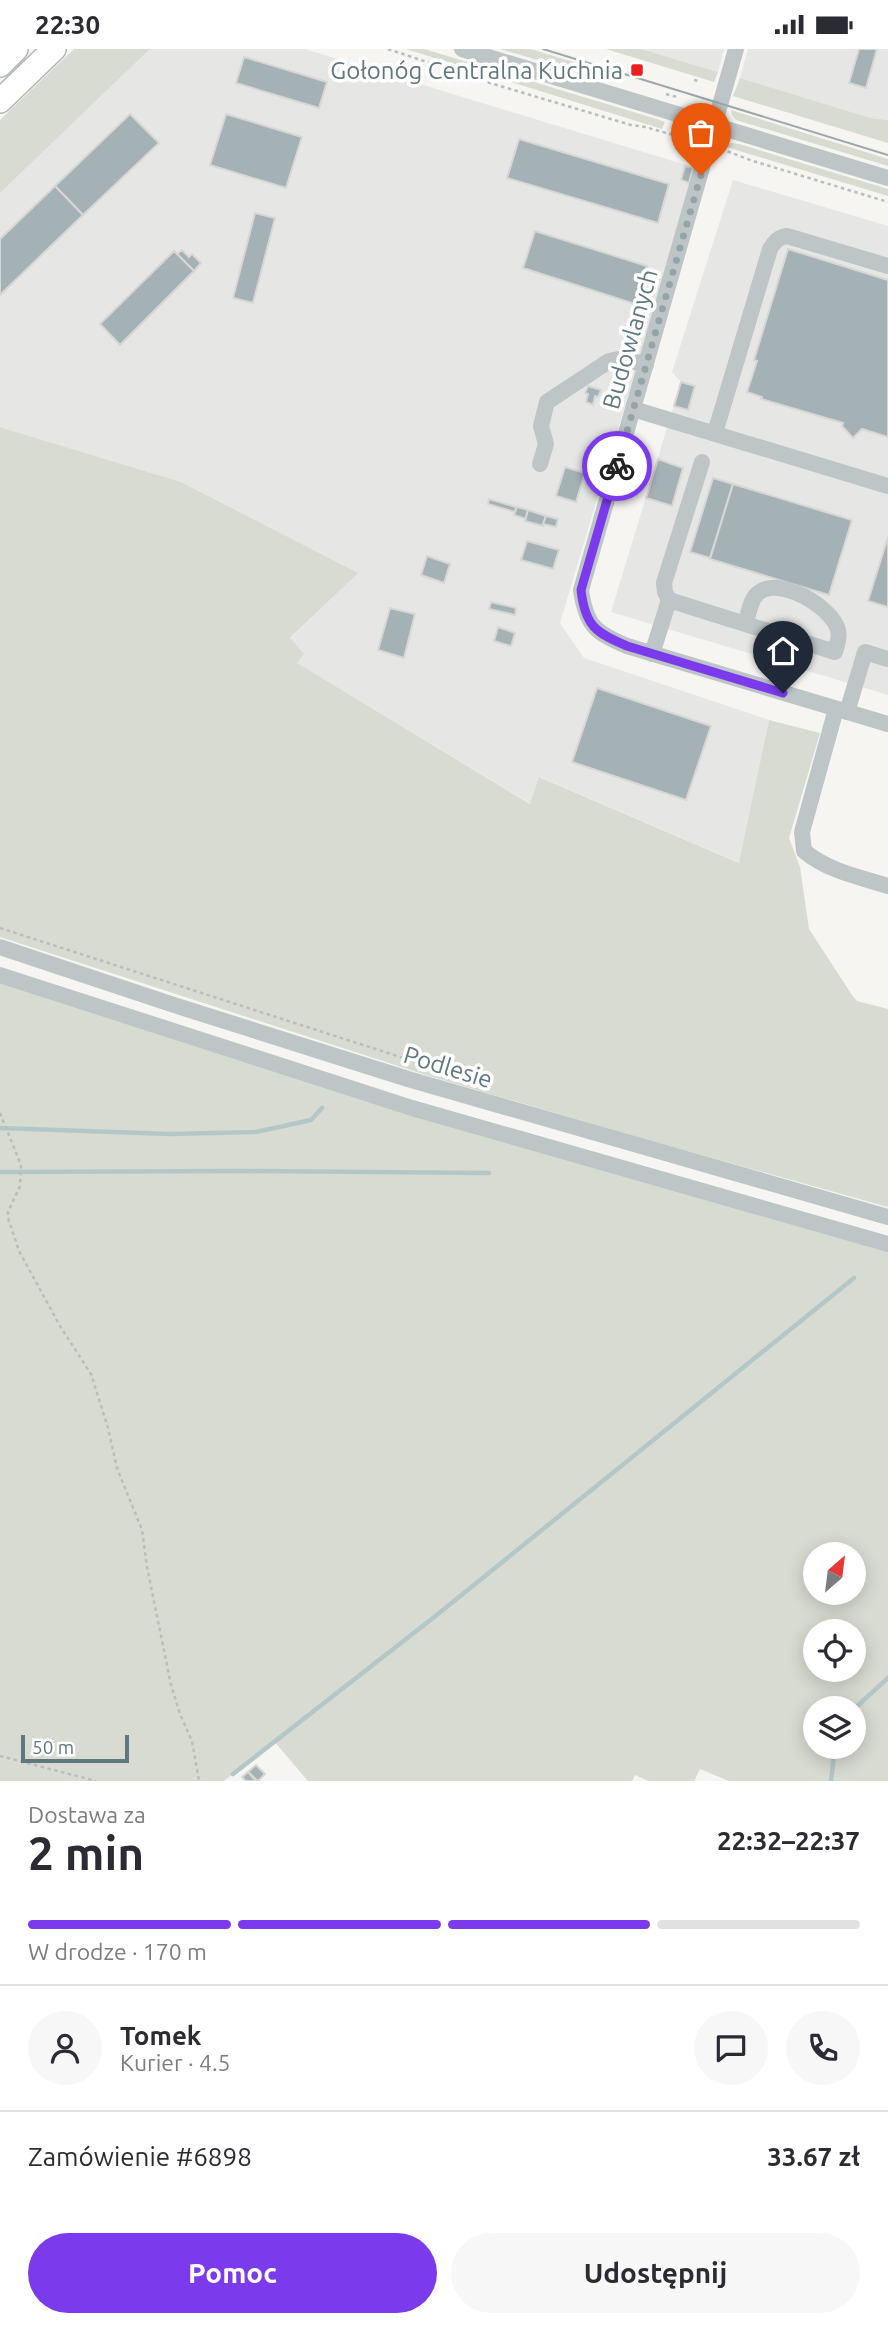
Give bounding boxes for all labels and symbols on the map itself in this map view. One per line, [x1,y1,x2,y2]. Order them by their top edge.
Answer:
place label: Gołonóg Centralna Kuchnia [330,57,623,84]
marker: Gołonóg Centralna Kuchnia [629,62,645,78]
pin [671,103,731,175]
street label: Budowlanych [597,266,663,412]
courier [582,431,652,501]
pin [753,621,813,693]
street label: Podlesie [400,1041,496,1093]
north arrow [803,1542,866,1605]
scale bar [21,1732,130,1764]

